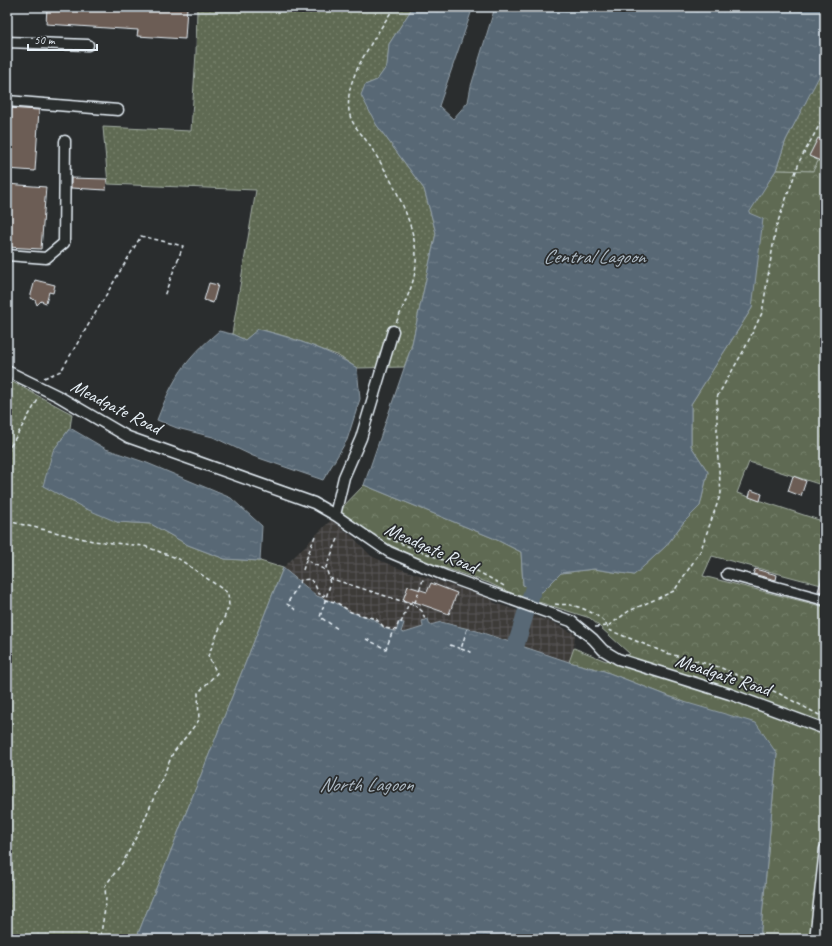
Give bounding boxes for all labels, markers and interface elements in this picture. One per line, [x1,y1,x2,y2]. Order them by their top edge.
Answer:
scale bar [28,26,97,52]
text: 50 m [34,32,56,48]
water label: Central Lagoon [543,244,647,269]
street label: Meadgate Road [67,374,168,442]
street label: Meadgate Road [381,517,484,580]
street label: Meadgate Road [672,648,777,703]
water label: North Lagoon [319,772,415,797]

